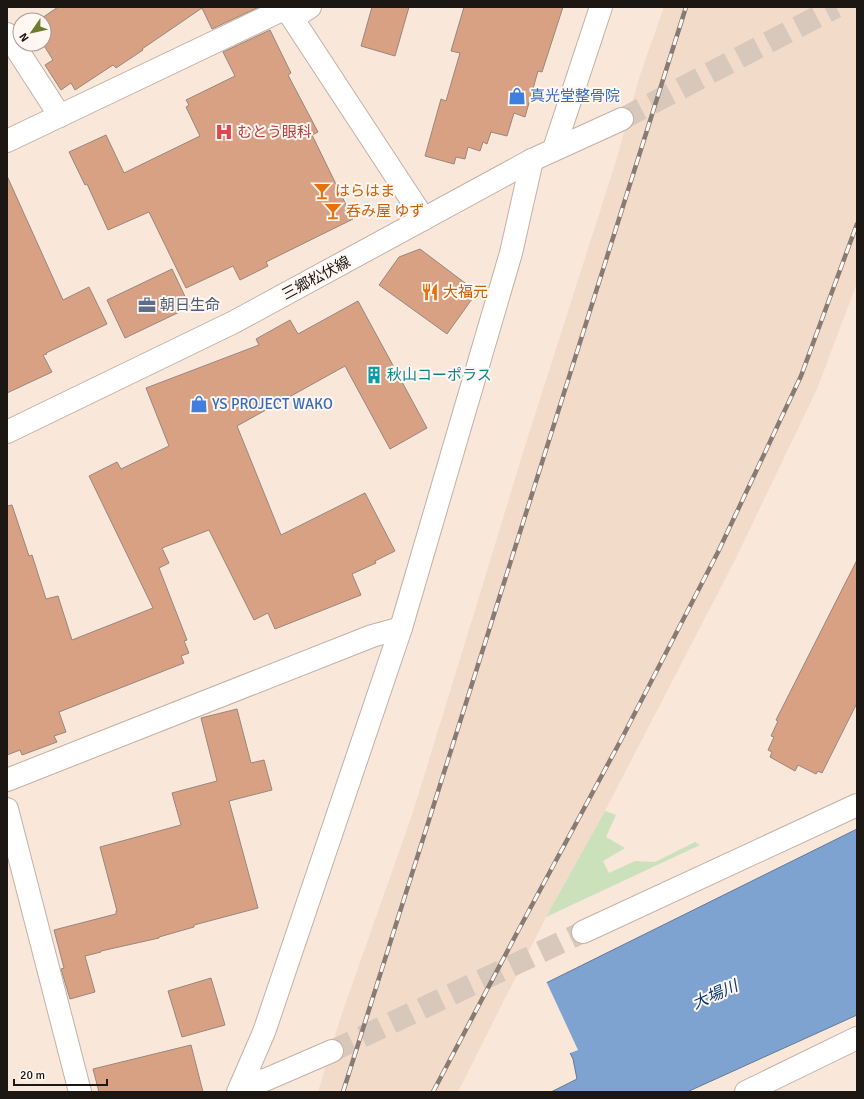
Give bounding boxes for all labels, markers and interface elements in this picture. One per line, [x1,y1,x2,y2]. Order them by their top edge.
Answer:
north arrow [12,12,52,52]
text: N [17,31,32,44]
shop icon: 真光堂整骨院 [507,86,527,106]
place label: 真光堂整骨院 [530,87,620,105]
hospital icon: むとう眼科 [214,122,234,142]
place label: むとう眼科 [237,123,312,141]
bar icon: はらはま [312,181,332,201]
place label: はらはま [335,182,395,200]
bar icon: 呑み屋 ゆず [323,201,343,221]
place label: 呑み屋 ゆず [346,202,424,220]
street label: 三郷松伏線 [279,252,353,304]
restaurant icon: 大福元 [420,282,440,302]
place label: 大福元 [443,283,488,301]
office icon: 朝日生命 [137,295,157,315]
place label: 朝日生命 [160,296,220,314]
building icon: 秋山コーポラス [364,365,384,385]
place label: 秋山コーポラス [387,366,492,384]
shop icon: YS PROJECT WAKO [189,394,209,414]
place label: YS PROJECT WAKO [212,395,333,413]
water label: 大場川 [689,975,743,1014]
scale bar [14,1061,107,1087]
text: 20 m [20,1068,45,1083]

